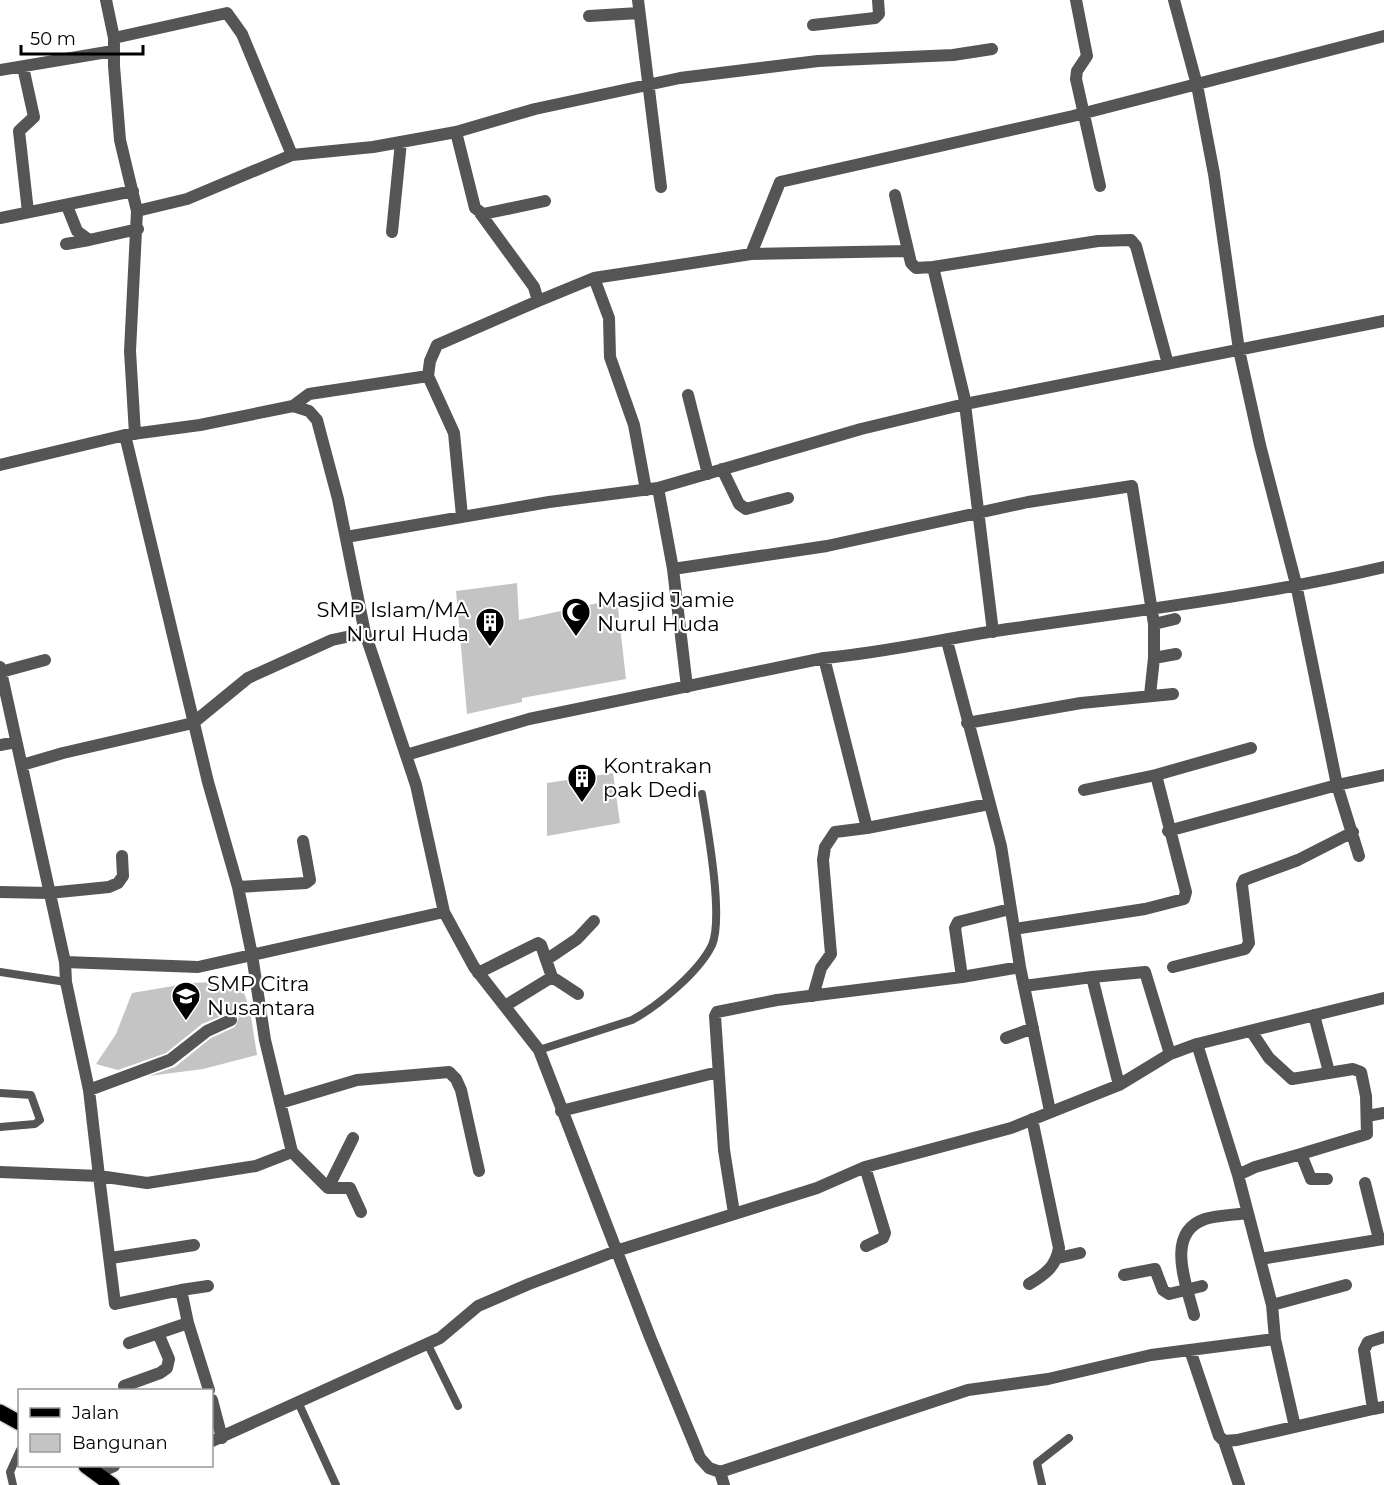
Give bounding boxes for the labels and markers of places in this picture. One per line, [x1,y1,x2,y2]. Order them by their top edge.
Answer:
place label: Masjid Jamie Nurul Huda [597,587,734,636]
mosque icon: Masjid Jamie Nurul Huda [560,596,592,638]
place label: SMP Islam/MA Nurul Huda [316,597,470,646]
building icon: SMP Islam/MA Nurul Huda [474,606,506,648]
place label: Kontrakan pak Dedi [603,753,712,802]
building icon: Kontrakan pak Dedi [566,762,598,804]
place label: SMP Citra Nusantara [207,971,315,1020]
school or university icon: SMP Citra Nusantara [170,980,202,1022]

